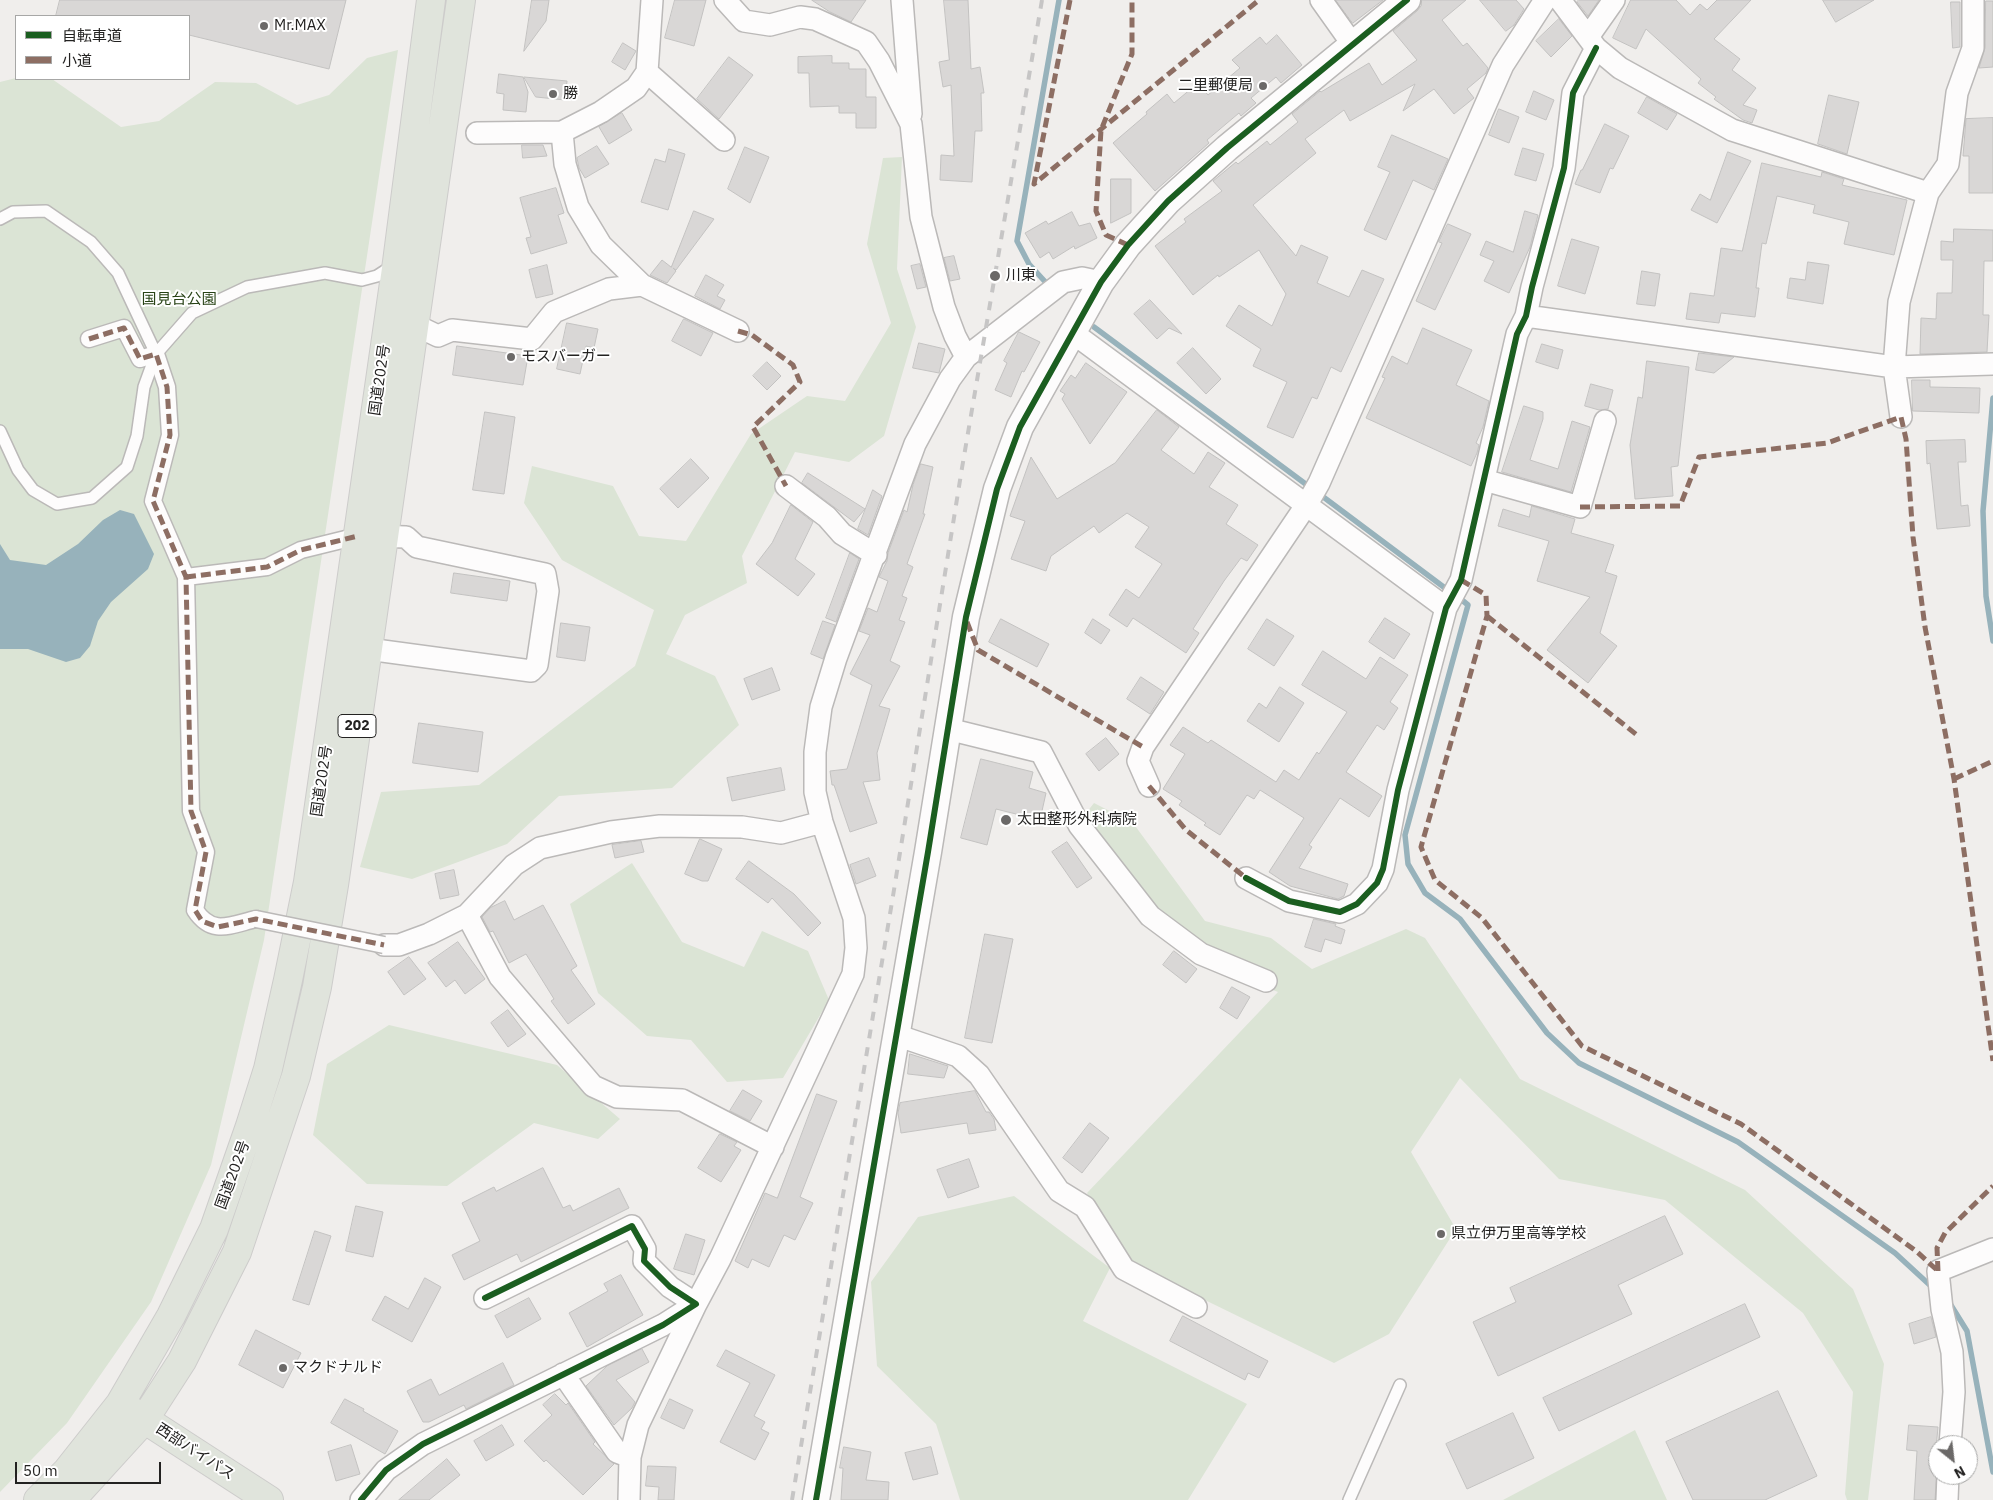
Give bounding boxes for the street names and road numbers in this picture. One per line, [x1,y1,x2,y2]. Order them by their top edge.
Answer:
street label: 国道202号 [366,343,394,417]
road number: 202 [338,714,376,738]
street label: 国道202号 [308,744,336,818]
street label: 国道202号 [212,1138,254,1212]
street label: 西部バイパス [152,1420,238,1484]

